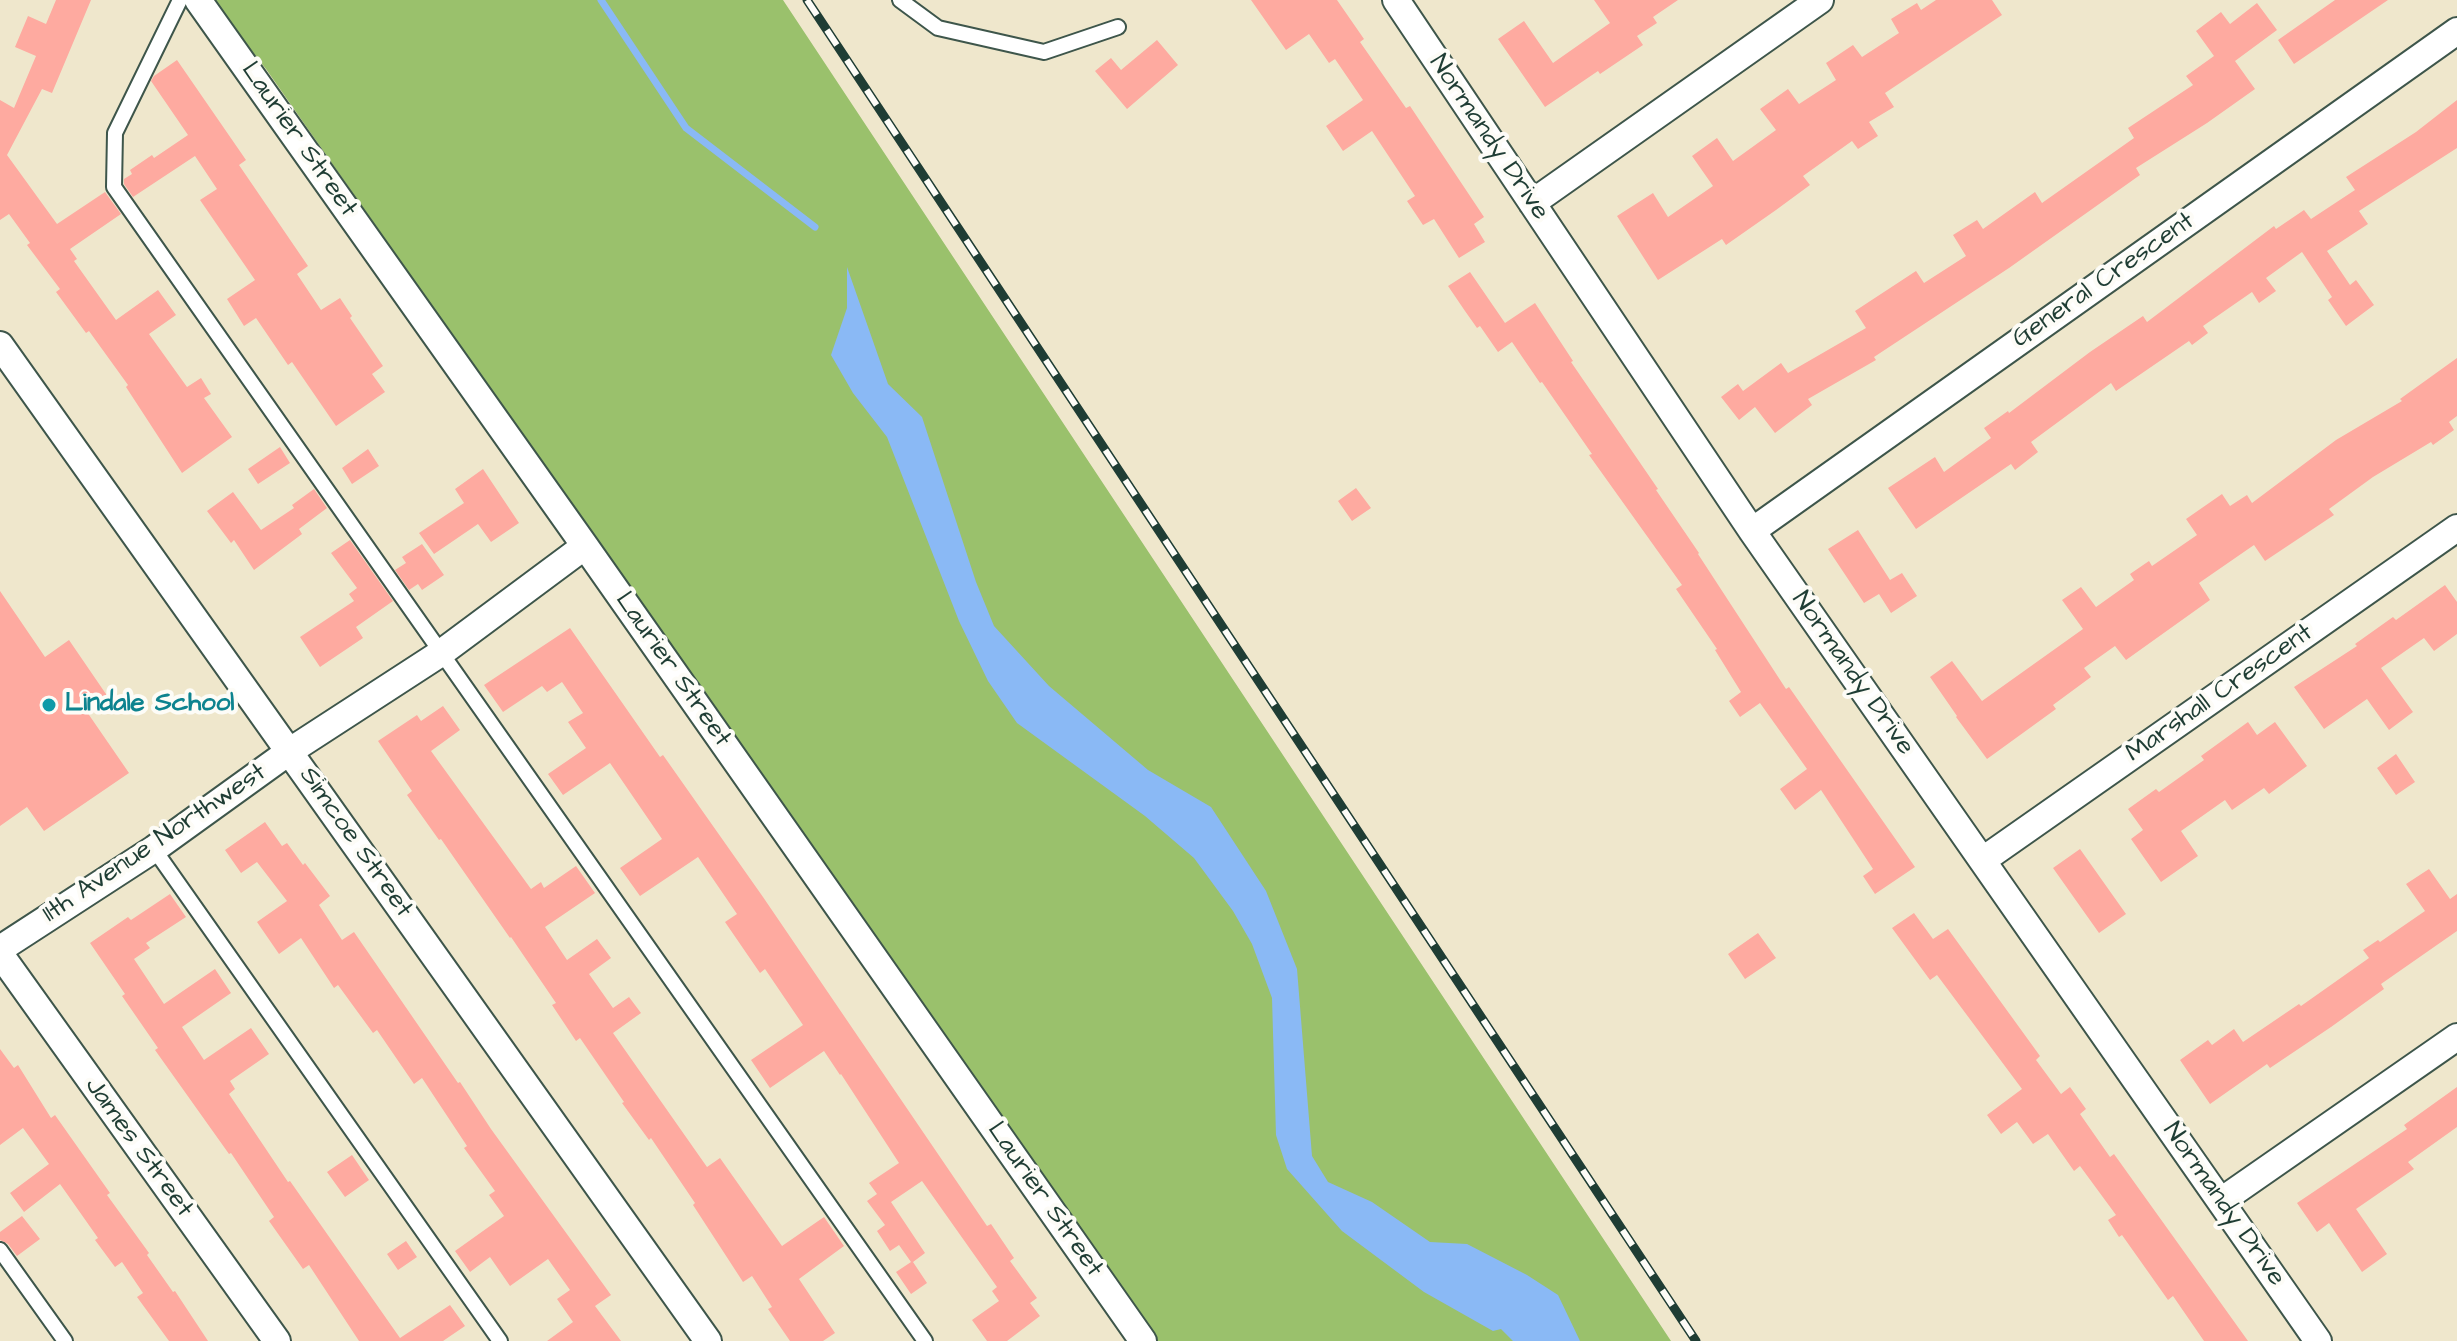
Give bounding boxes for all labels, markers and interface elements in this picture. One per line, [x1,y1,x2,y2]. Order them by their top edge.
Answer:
street label: Normandy Drive [1421,50,1555,226]
street label: Laurier Street [233,57,363,223]
street label: General Crescent [2007,207,2201,355]
street label: Normandy Drive [1784,586,1920,762]
street label: Laurier Street [607,587,737,753]
street label: Marshall Crescent [2121,618,2319,770]
place label: Lindale School [65,689,234,721]
marker: Lindale School [40,696,58,714]
street label: 11th Avenue Northwest [37,758,273,930]
street label: Simcoe Street [292,762,418,924]
street label: James Street [77,1072,199,1224]
street label: Laurier Street [979,1117,1109,1283]
street label: Normandy Drive [2155,1117,2291,1293]

